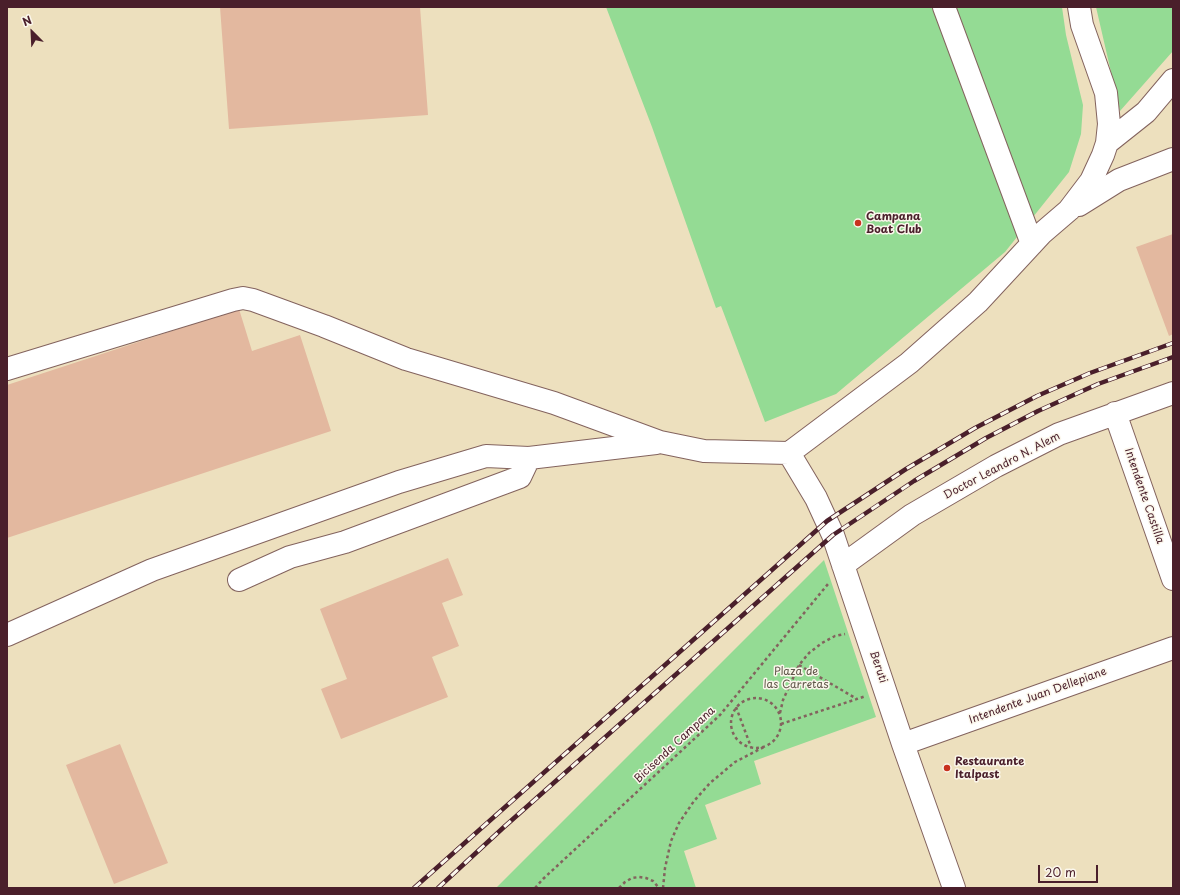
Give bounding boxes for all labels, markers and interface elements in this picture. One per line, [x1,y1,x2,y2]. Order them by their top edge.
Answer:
text: N [19,11,34,30]
north arrow [12,12,52,52]
place label: Campana Boat Club [866,210,922,236]
marker: Campana Boat Club [853,218,863,228]
street label: Doctor Leandro N. Alem [942,430,1062,502]
street label: Intendente Castilla [1121,446,1167,546]
street label: Beruti [866,649,890,685]
park label: Plaza de las Carretas [763,665,829,691]
street label: Intendente Juan Dellepiane [967,665,1109,727]
street label: Bicisenda Campana [632,704,718,786]
place label: Restaurante Italpast [955,755,1024,781]
marker: Restaurante Italpast [942,763,952,773]
scale bar [1040,857,1100,883]
text: 20 m [1045,863,1076,881]

